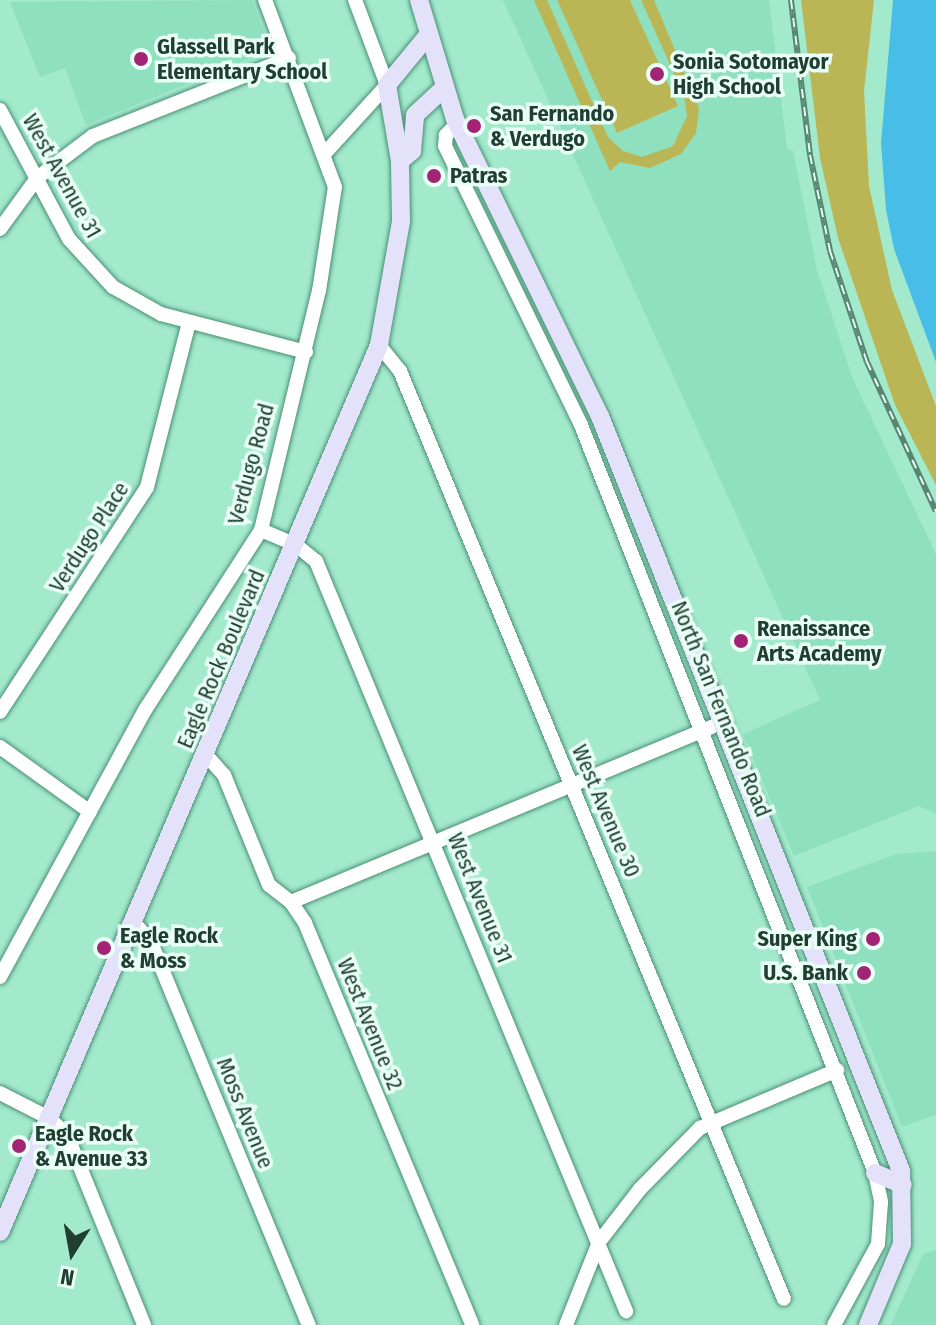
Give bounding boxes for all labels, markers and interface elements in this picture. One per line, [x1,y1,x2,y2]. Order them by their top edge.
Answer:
place label: Glassell Park Elementary School [157,33,327,84]
place label: Sonia Sotomayor High School [673,48,829,100]
marker: Glassell Park Elementary School [132,50,150,68]
marker: Sonia Sotomayor High School [648,65,666,83]
place label: San Fernando & Verdugo [490,100,614,152]
street label: West Avenue 31 [17,109,107,243]
marker: San Fernando & Verdugo [465,117,483,135]
place label: Patras [450,163,507,189]
marker: Patras [425,167,443,185]
street label: Verdugo Road [222,401,280,527]
street label: Verdugo Place [44,477,134,597]
street label: Eagle Rock Boulevard [171,566,271,752]
street label: North San Fernando Road [666,597,776,821]
place label: Renaissance Arts Academy [757,615,881,666]
marker: Renaissance Arts Academy [732,632,750,650]
street label: West Avenue 30 [566,741,646,881]
street label: West Avenue 31 [442,829,518,967]
place label: Eagle Rock & Moss [120,922,218,974]
place label: Super King [757,926,857,952]
marker: Super King [864,930,882,948]
marker: Eagle Rock & Moss [95,939,113,957]
street label: West Avenue 32 [332,954,408,1094]
place label: U.S. Bank [763,960,848,986]
marker: U.S. Bank [855,964,873,982]
street label: Moss Avenue [211,1054,279,1172]
place label: Eagle Rock & Avenue 33 [35,1120,148,1172]
marker: Eagle Rock & Avenue 33 [10,1137,28,1155]
north arrow [32,1213,112,1293]
text: N [58,1263,76,1292]

